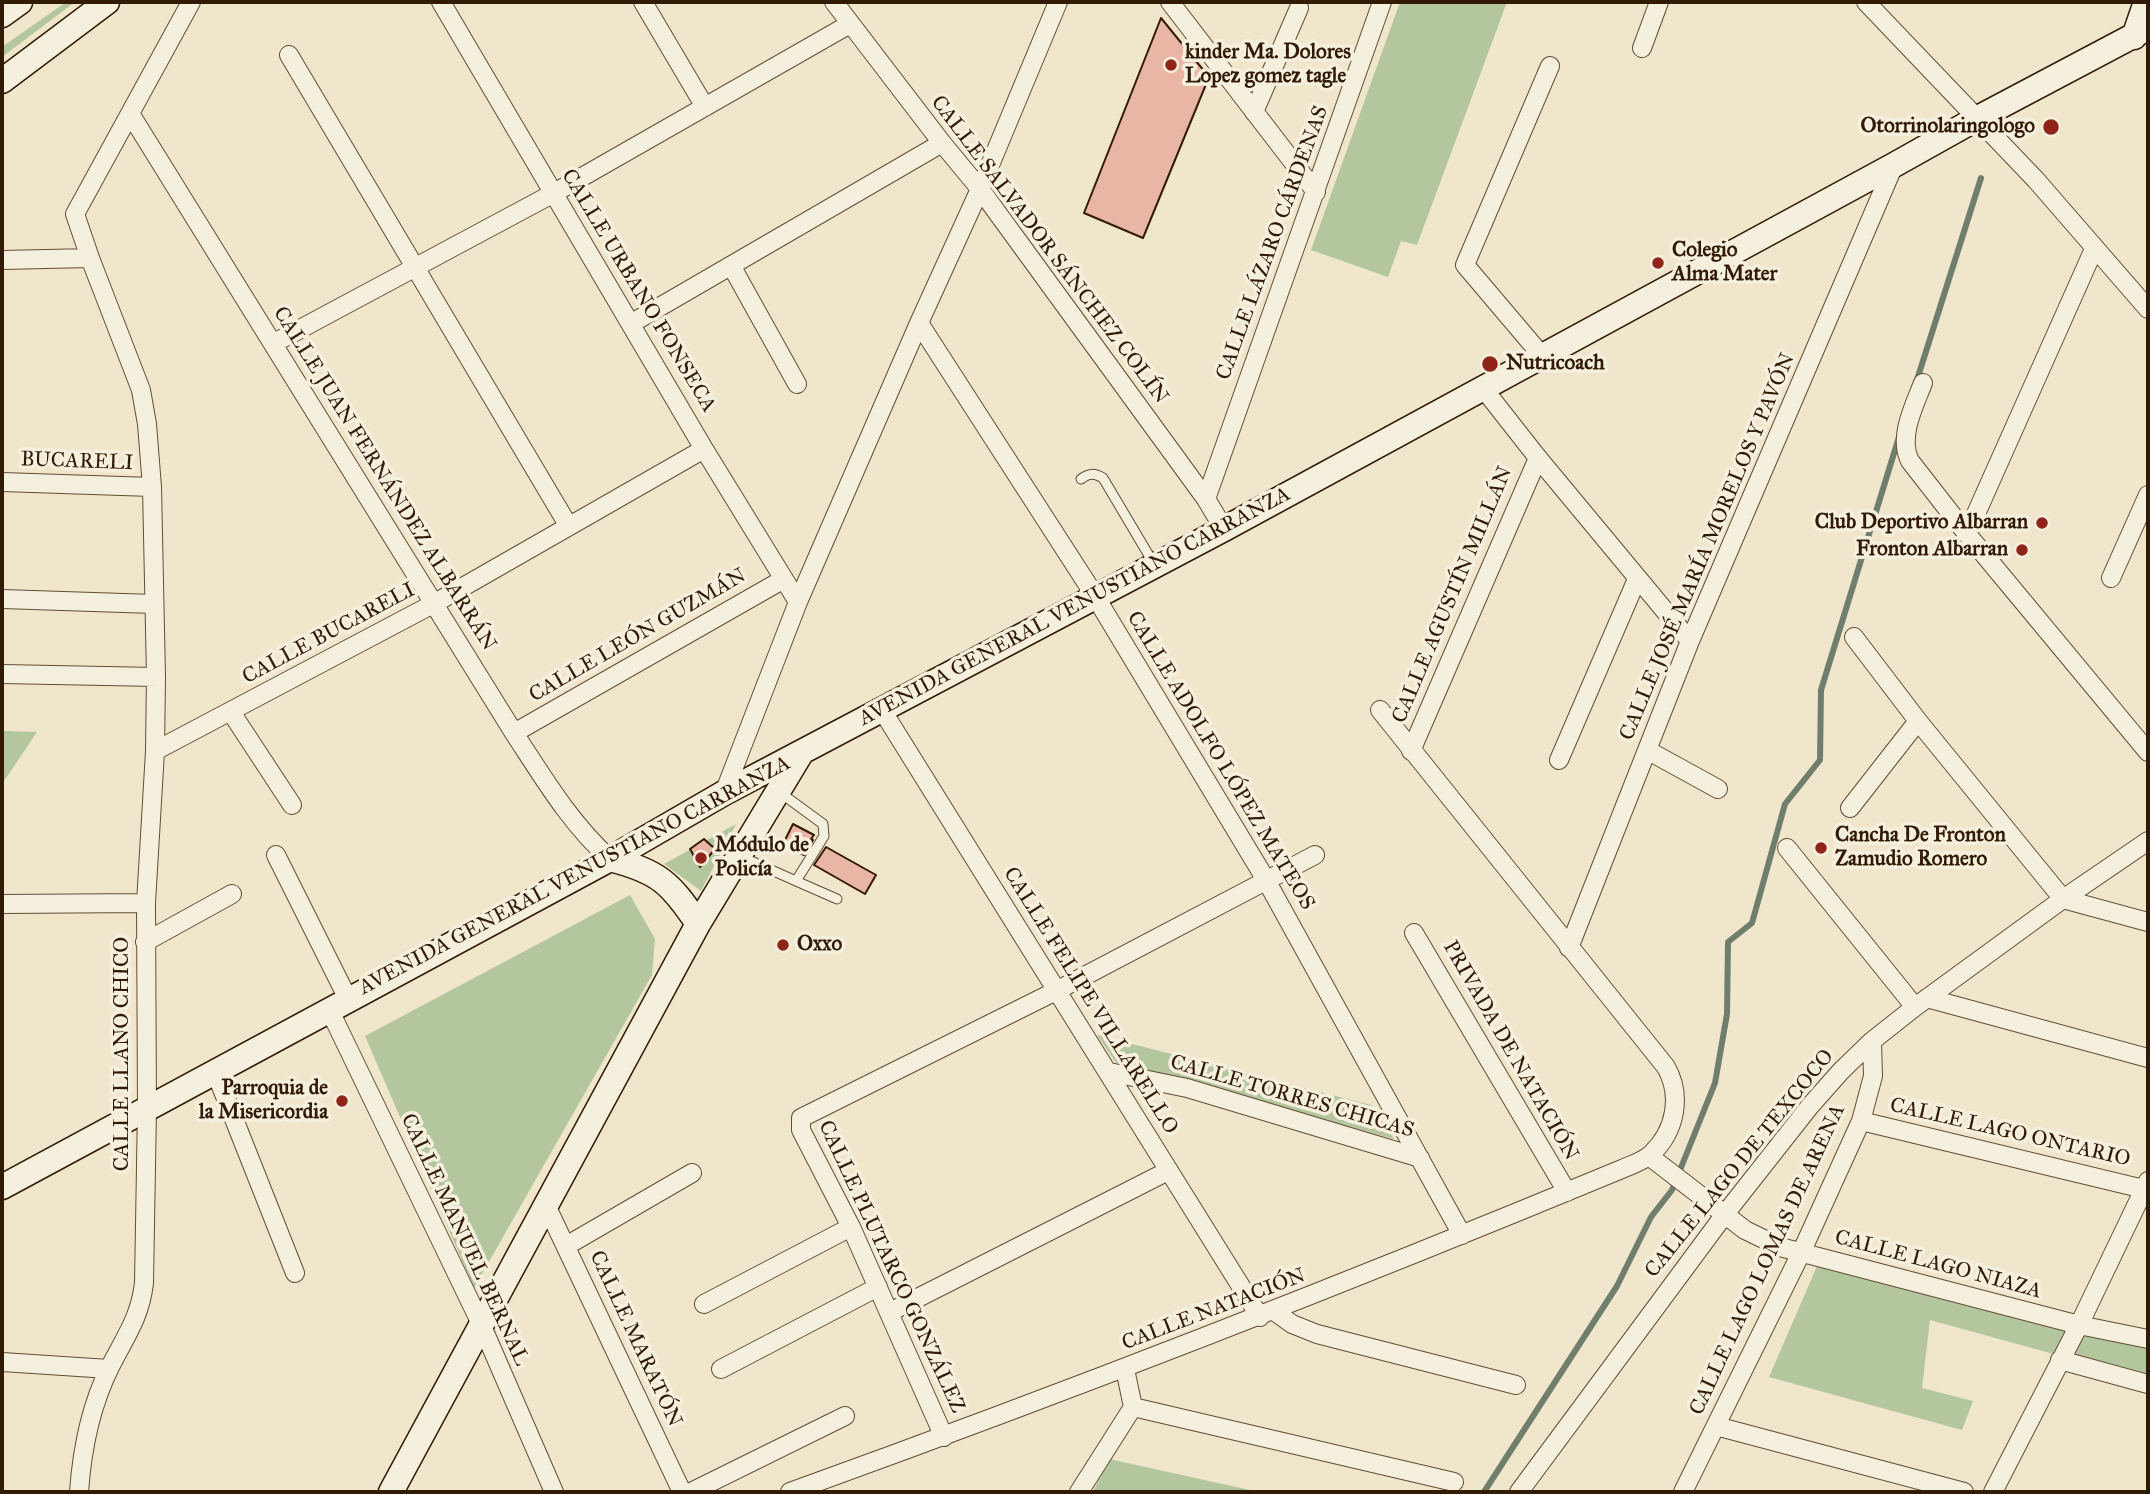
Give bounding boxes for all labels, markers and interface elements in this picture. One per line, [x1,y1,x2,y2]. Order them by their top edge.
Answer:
place label: kinder Ma. Dolores Lopez gomez tagle [1185,40,1351,90]
marker: kinder Ma. Dolores Lopez gomez tagle [1163,57,1179,73]
street label: CALLE SALVADOR SÁNCHEZ COLÍN [925,91,1173,409]
street label: CALLE LÁZARO CÁRDENAS [1212,102,1334,384]
place label: Otorrinolaringologo [1860,114,2035,140]
marker: Otorrinolaringologo [2041,117,2061,137]
street label: CALLE URBANO FONSECA [555,165,721,417]
place label: Colegio Alma Mater [1672,238,1777,288]
marker: Colegio Alma Mater [1650,255,1666,271]
street label: CALLE JUAN FERNÁNDEZ ALBARRÁN [267,302,501,656]
street label: CALLE JOSÉ MARÍA MORELOS Y PAVÓN [1615,350,1801,744]
place label: Nutricoach [1506,351,1605,377]
marker: Nutricoach [1480,354,1500,374]
street label: BUCARELI [20,447,134,477]
street label: CALLE AGUSTÍN MILLÁN [1387,463,1519,727]
street label: AVENIDA GENERAL VENUSTIANO CARRANZA [855,482,1295,732]
place label: Club Deportivo Albarran [1815,510,2028,536]
marker: Club Deportivo Albarran [2034,515,2050,531]
place label: Fronton Albarran [1856,537,2008,563]
marker: Fronton Albarran [2014,542,2030,558]
street label: CALLE LEÓN GUZMÁN [525,564,751,708]
street label: CALLE BUCARELI [238,578,420,690]
street label: CALLE ADOLFO LÓPEZ MATEOS [1121,607,1319,915]
street label: AVENIDA GENERAL VENUSTIANO CARRANZA [355,751,795,1001]
place label: Cancha De Fronton Zamudio Romero [1835,823,2006,873]
place label: Módulo de Policía [715,833,809,883]
marker: Cancha De Fronton Zamudio Romero [1813,840,1829,856]
marker: Módulo de Policía [693,850,709,866]
street label: CALLE FELIPE VILLARELLO [997,863,1183,1139]
place label: Oxxo [797,932,842,958]
street label: CALLE LLANO CHICO [110,937,136,1171]
marker: Oxxo [775,937,791,953]
street label: PRIVADA DE NATACIÓN [1437,937,1583,1165]
street label: CALLE LAGO DE TEXCOCO [1640,1045,1840,1283]
street label: CALLE TORRES CHICAS [1167,1050,1417,1144]
place label: Parroquia de la Misericordia [199,1076,328,1126]
marker: Parroquia de la Misericordia [334,1093,350,1109]
street label: CALLE LAGO ONTARIO [1887,1093,2133,1173]
street label: CALLE LAGO LOMAS DE ARENA [1685,1101,1851,1419]
street label: CALLE MANUEL BERNAL [394,1110,534,1370]
street label: CALLE PLUTARCO GONZÁLEZ [812,1117,970,1417]
street label: CALLE LAGO NIAZA [1832,1225,2044,1305]
street label: CALLE MARATÓN [583,1247,687,1431]
street label: CALLE NATACIÓN [1119,1263,1309,1357]

